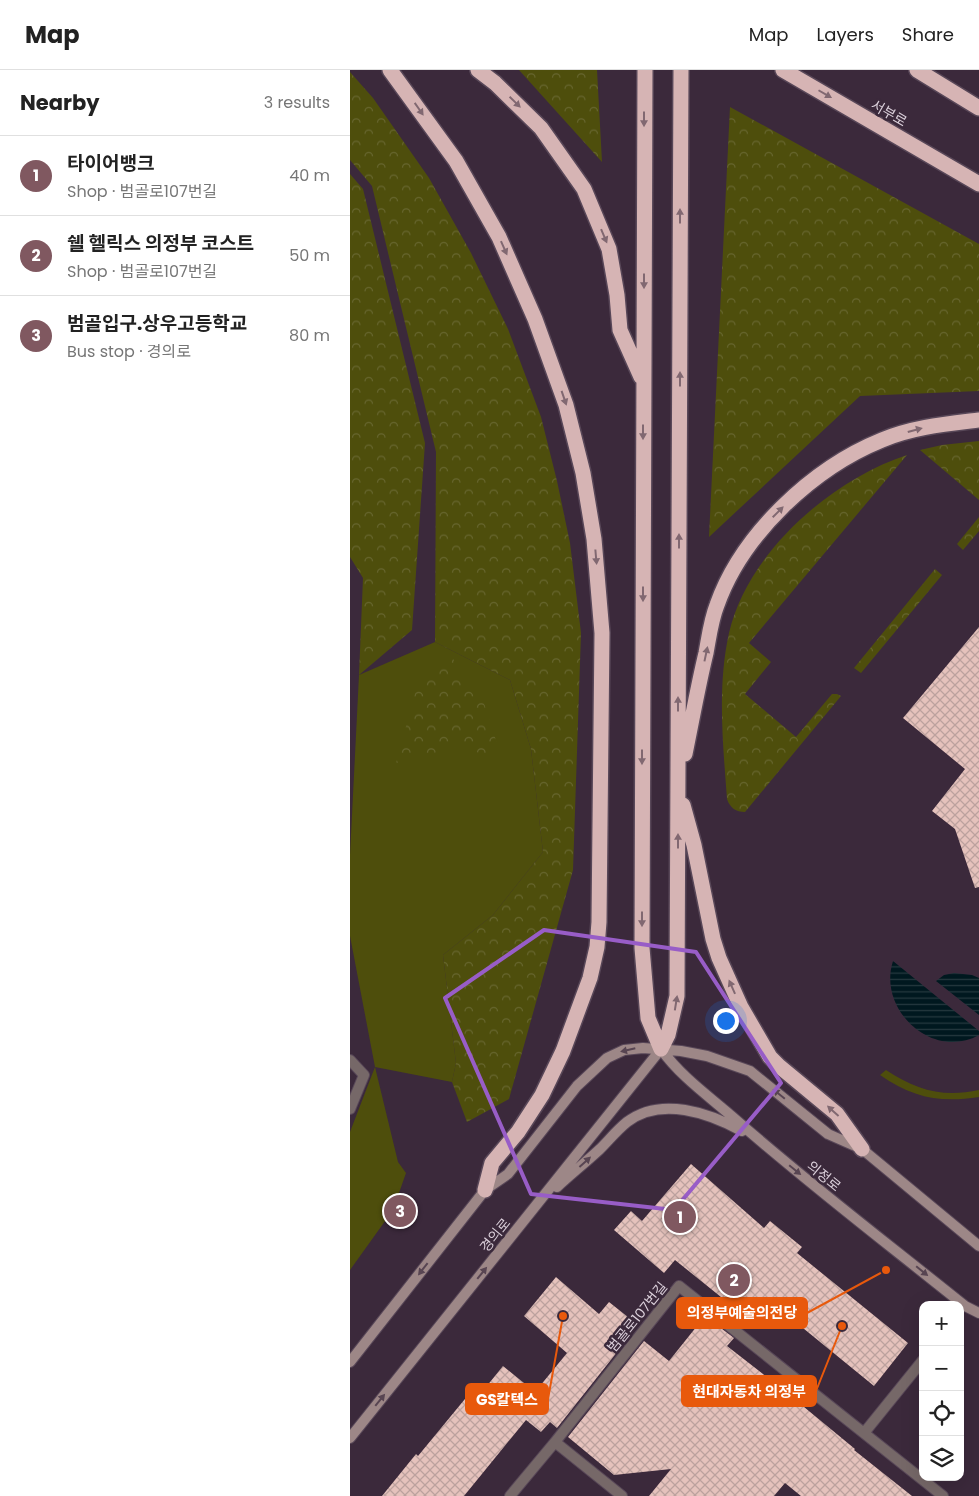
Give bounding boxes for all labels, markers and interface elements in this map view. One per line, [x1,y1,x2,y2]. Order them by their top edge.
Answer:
text: Map [25,18,80,51]
text: Map [749,22,789,47]
text: Layers [817,22,874,47]
text: Share [902,22,954,47]
text: Nearby [20,88,100,117]
one-way arrow [818,90,831,99]
text: 3 results [264,91,330,114]
street label: 서부로 [867,95,911,131]
one-way arrow [509,96,521,108]
one-way arrow [414,102,424,116]
one-way arrow [640,111,648,127]
text: 타이어뱅크 [67,150,154,177]
text: 1 [33,164,39,187]
text: 40 m [289,164,330,187]
text: Shop · 범골로107번길 [67,180,217,203]
one-way arrow [676,208,684,224]
one-way arrow [600,229,608,243]
text: 쉘 헬릭스 의정부 코스트 [67,230,254,257]
one-way arrow [500,241,508,255]
text: 2 [31,244,41,267]
text: 50 m [289,244,330,267]
text: Shop · 범골로107번길 [67,260,217,283]
one-way arrow [640,273,648,289]
text: 범골입구.상우고등학교 [67,310,247,337]
text: 3 [31,324,41,347]
text: 80 m [289,324,330,347]
text: Bus stop · 경의로 [67,340,191,363]
one-way arrow [676,370,684,386]
one-way arrow [561,391,568,406]
one-way arrow [639,424,647,440]
one-way arrow [908,425,923,433]
one-way arrow [772,506,784,518]
one-way arrow [675,533,683,549]
one-way arrow [592,550,600,566]
one-way arrow [639,586,647,602]
one-way arrow [702,646,710,662]
one-way arrow [674,695,682,711]
one-way arrow [638,749,646,765]
one-way arrow [674,832,682,848]
one-way arrow [638,911,646,927]
one-way arrow [728,980,736,994]
one-way arrow [672,995,680,1011]
your location [713,1008,739,1034]
one-way arrow [620,1046,635,1054]
one-way arrow [772,1088,785,1099]
one-way arrow [827,1105,839,1117]
one-way arrow [578,1156,590,1168]
street label: 의정로 [803,1156,845,1196]
one-way arrow [788,1164,801,1175]
pin: 3 [384,1192,416,1230]
pin: 1 [664,1198,696,1236]
street label: 경의로 [475,1214,515,1256]
pin: 2 [718,1261,750,1299]
one-way arrow [417,1263,428,1276]
one-way arrow [915,1266,928,1277]
one-way arrow [476,1267,487,1280]
street label: 범골로107번길 [602,1278,672,1356]
callout: 의정부예술의전당 [677,1298,807,1328]
map controls [919,1301,964,1481]
button: + [919,1301,964,1346]
text: 의정부예술의전당 [687,1302,797,1323]
button: − [919,1346,964,1391]
callout: 현대자동차 의정부 [682,1376,816,1406]
text: 현대자동차 의정부 [692,1381,806,1402]
callout: GS칼텍스 [466,1384,548,1414]
text: GS칼텍스 [476,1389,538,1410]
button: locate [919,1391,964,1436]
one-way arrow [375,1394,386,1407]
button: layers [919,1436,964,1481]

